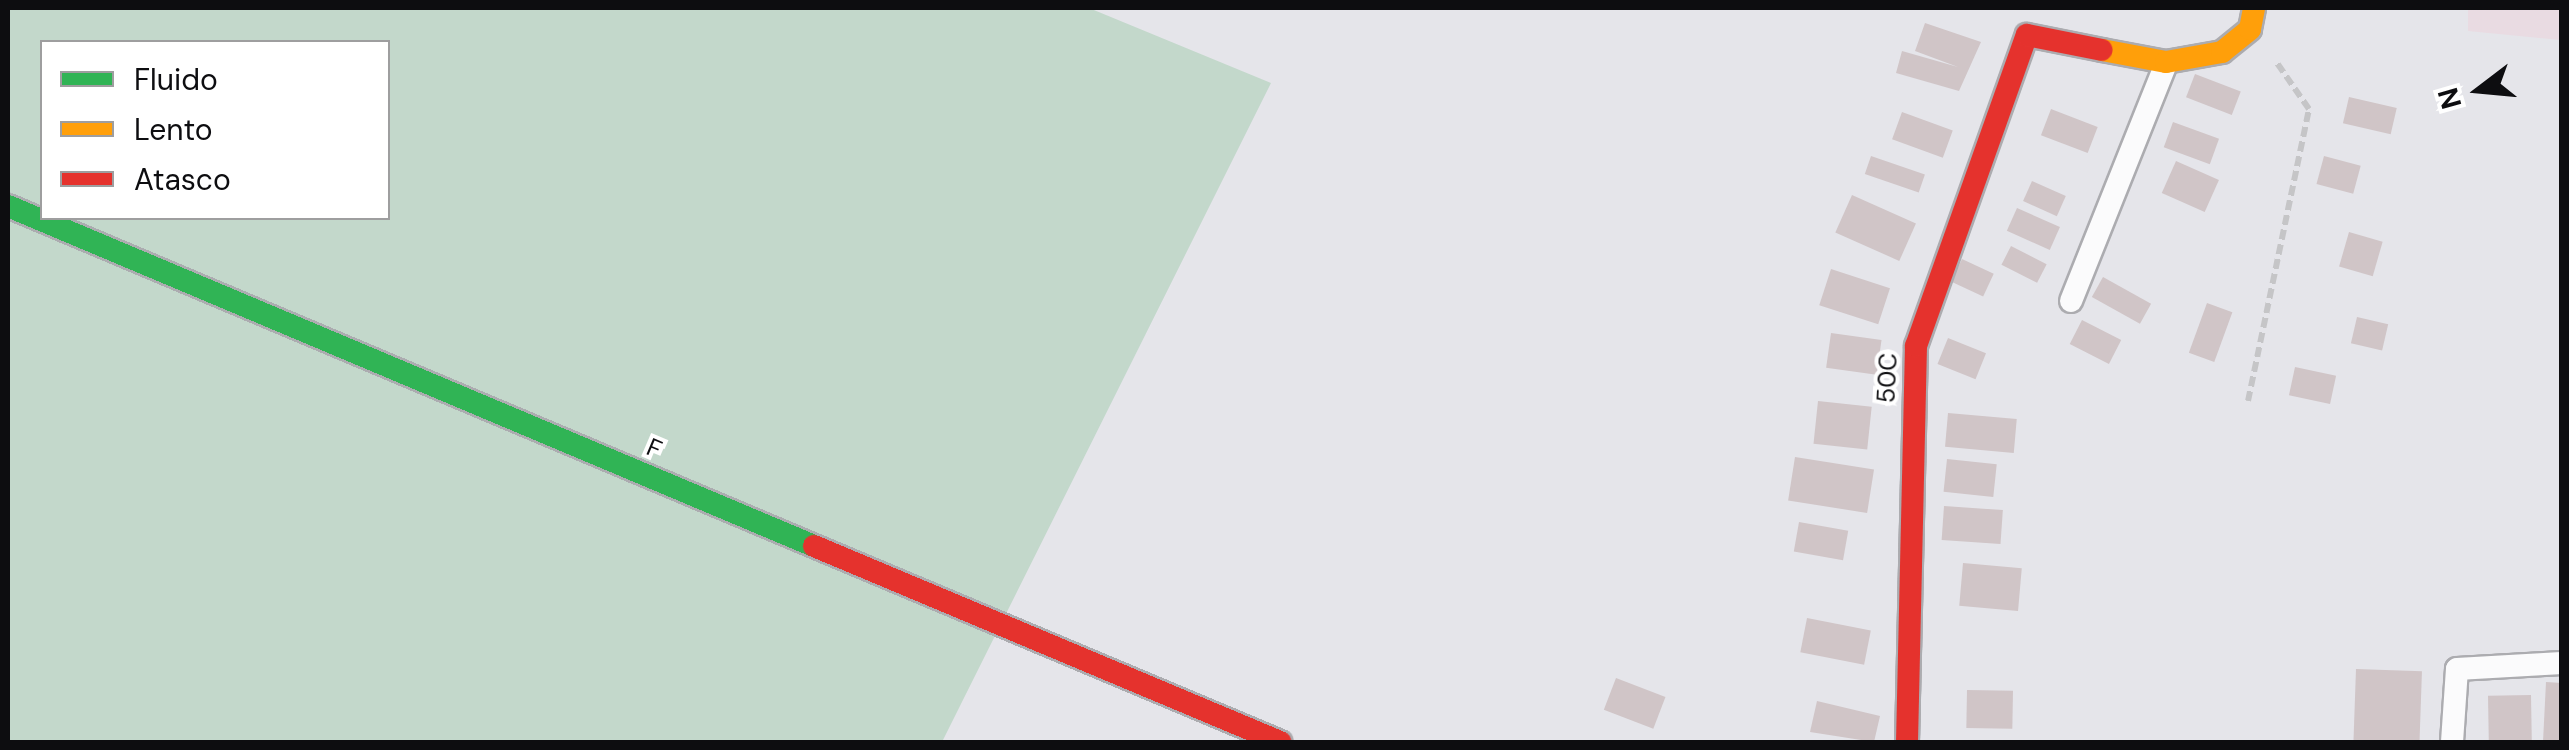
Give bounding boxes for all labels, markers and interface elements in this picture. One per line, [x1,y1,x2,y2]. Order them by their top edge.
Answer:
legend [40,40,390,220]
north arrow [2429,40,2529,140]
text: Fluido [134,60,218,99]
text: N [2429,83,2470,113]
text: Lento [134,110,213,149]
text: Atasco [134,160,231,199]
street label: 50C [1872,352,1904,404]
street label: F [642,433,666,465]

